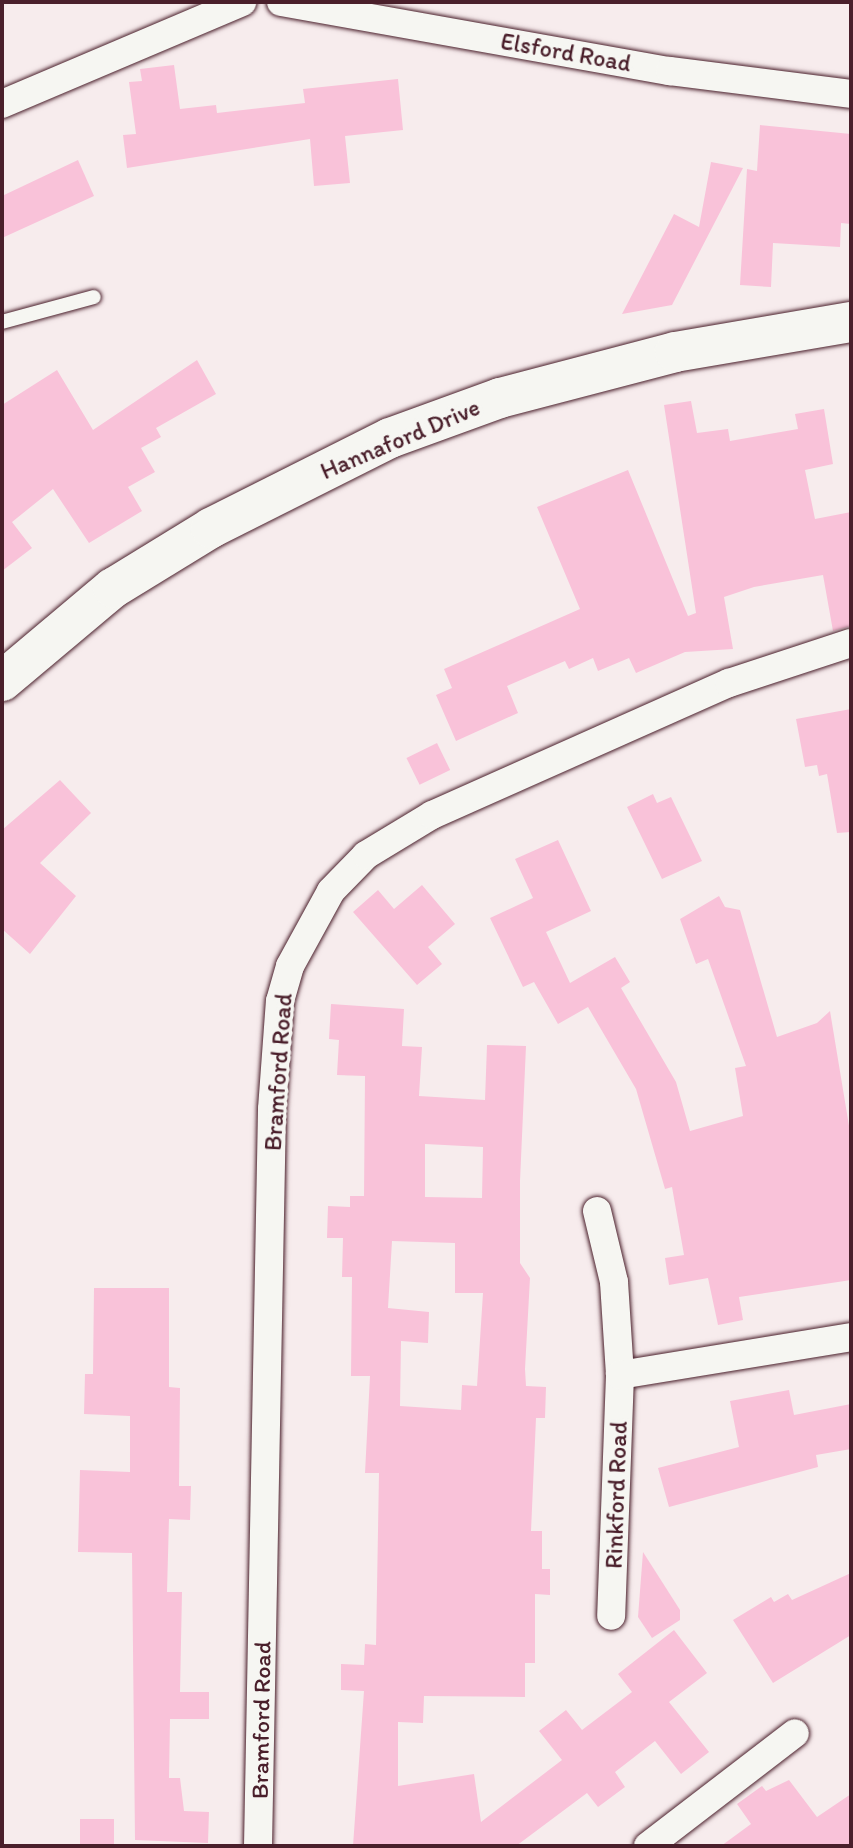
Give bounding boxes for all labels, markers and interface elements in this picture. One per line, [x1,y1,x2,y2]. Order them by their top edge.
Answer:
street label: Elsford Road [499,26,633,78]
street label: Hannaford Drive [316,392,484,486]
street label: Bramford Road [258,992,298,1152]
street label: Rinkford Road [599,1421,633,1569]
street label: Bramford Road [245,1641,277,1799]

